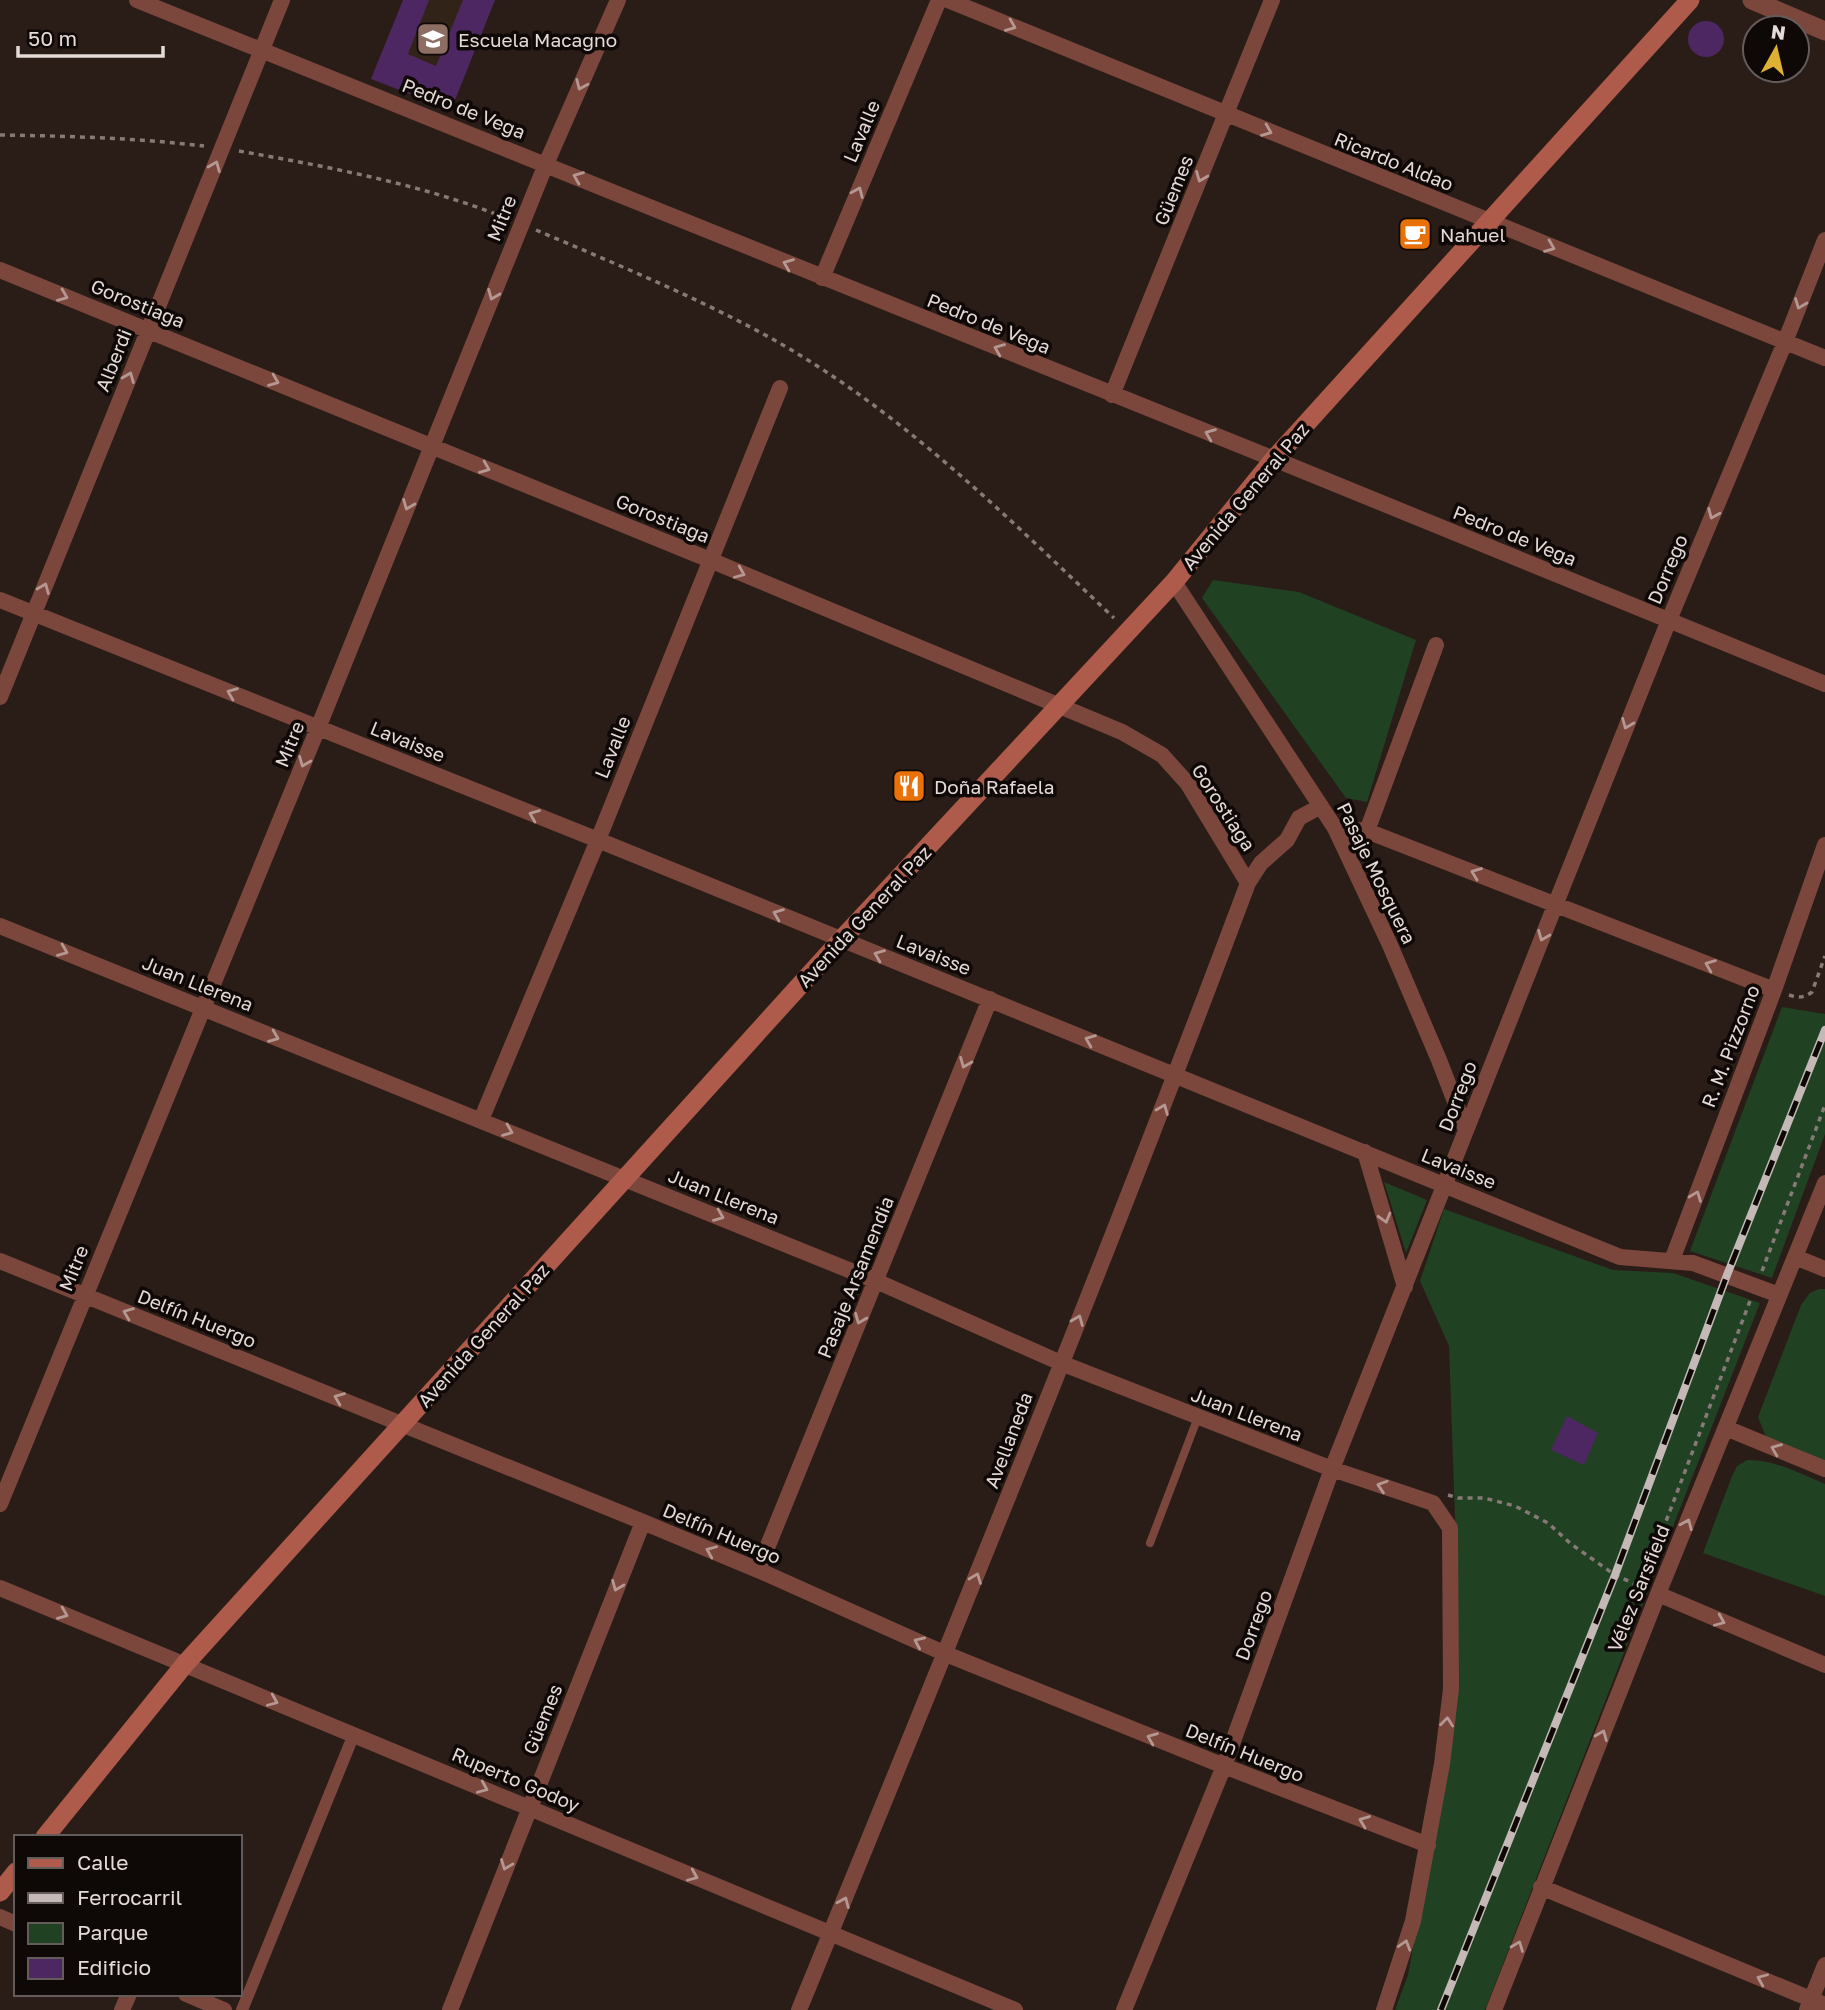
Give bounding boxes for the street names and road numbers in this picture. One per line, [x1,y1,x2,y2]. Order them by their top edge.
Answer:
street label: Pedro de Vega [399,73,529,143]
street label: Lavalle [838,97,884,165]
street label: Ricardo Aldao [1331,127,1457,195]
street label: Güemes [1149,151,1197,229]
street label: Mitre [481,192,521,244]
street label: Gorostiaga [88,274,188,332]
street label: Pedro de Vega [924,288,1054,358]
street label: Alberdi [90,325,136,395]
street label: Avenida General Paz [1177,418,1313,574]
street label: Gorostiaga [613,489,713,547]
street label: Pedro de Vega [1450,500,1580,570]
street label: Dorrego [1642,531,1692,607]
street label: Lavalle [589,712,635,782]
street label: Lavaisse [367,716,449,766]
street label: Mitre [269,718,309,770]
street label: Gorostiaga [1187,759,1261,855]
street label: Pasaje Mosquera [1333,798,1421,948]
street label: Avenida General Paz [792,840,936,992]
street label: Lavaisse [893,929,975,979]
street label: Juan Llerena [139,950,257,1016]
street label: R. M. Pizzorno [1696,982,1764,1110]
street label: Dorrego [1433,1058,1481,1134]
street label: Lavaisse [1418,1143,1500,1193]
street label: Juan Llerena [665,1163,783,1229]
street label: Pasaje Arsamendia [812,1193,898,1361]
street label: Mitre [53,1242,93,1294]
street label: Avenida General Paz [412,1258,554,1412]
street label: Delfín Huergo [134,1284,260,1352]
street label: Juan Llerena [1188,1382,1306,1446]
street label: Avellaneda [979,1389,1037,1491]
street label: Delfín Huergo [660,1498,784,1568]
street label: Vélez Sarsfield [1602,1521,1674,1655]
street label: Dorrego [1230,1587,1276,1663]
street label: Güemes [518,1680,566,1758]
street label: Delfín Huergo [1182,1718,1308,1786]
street label: Ruperto Godoy [449,1742,584,1816]

